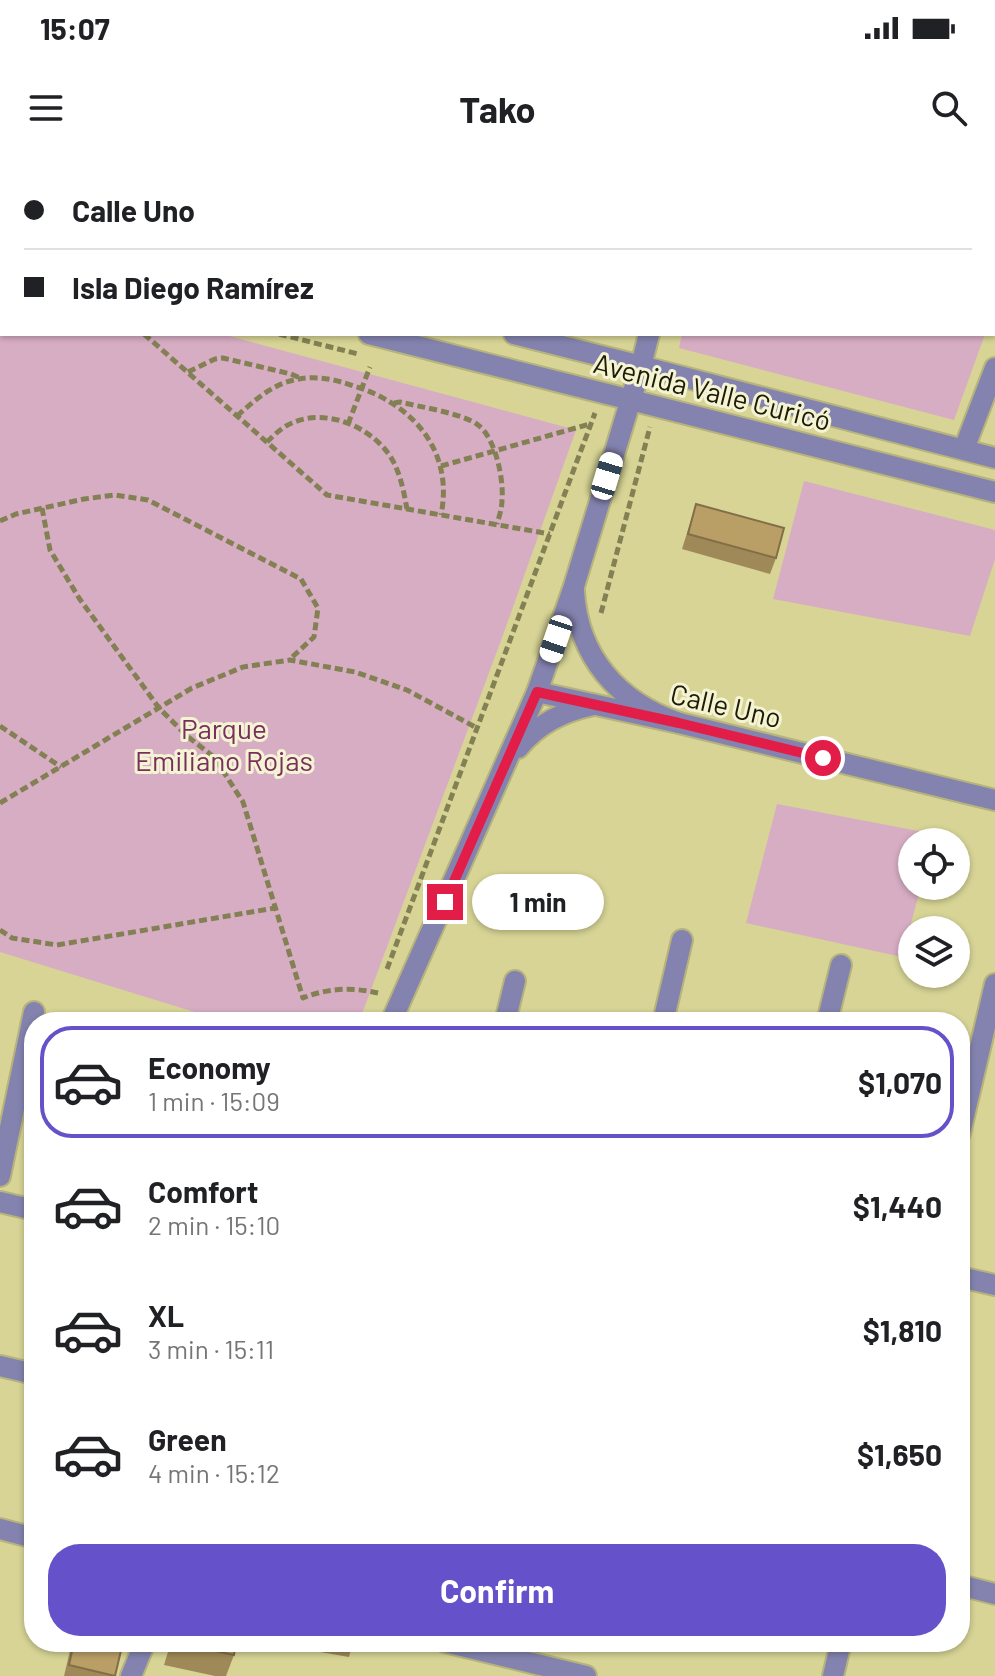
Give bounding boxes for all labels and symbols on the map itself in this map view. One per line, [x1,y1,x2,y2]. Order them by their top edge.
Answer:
street label: Avenida Valle Curicó [590,345,834,437]
car [589,450,625,502]
car [537,612,575,666]
street label: Calle Uno [667,676,785,734]
park label: Parque Emiliano Rojas [135,711,313,777]
route start [805,740,841,776]
callout: 1 min [473,874,605,930]
route end [427,884,463,920]

